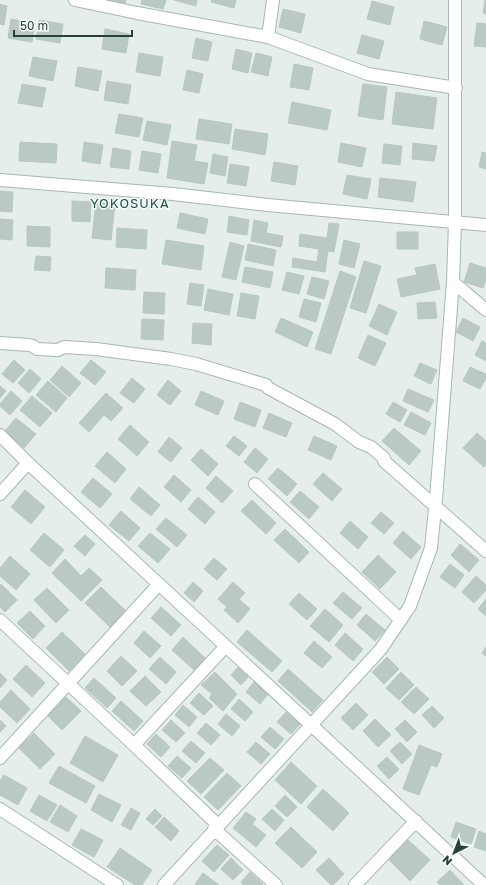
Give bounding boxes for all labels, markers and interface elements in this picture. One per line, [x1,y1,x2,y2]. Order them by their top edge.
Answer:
scale bar [14,12,132,38]
text: 50 m [20,18,48,33]
district label: YOKOSUKA [90,195,170,211]
north arrow [434,833,474,873]
text: N [440,853,454,868]

